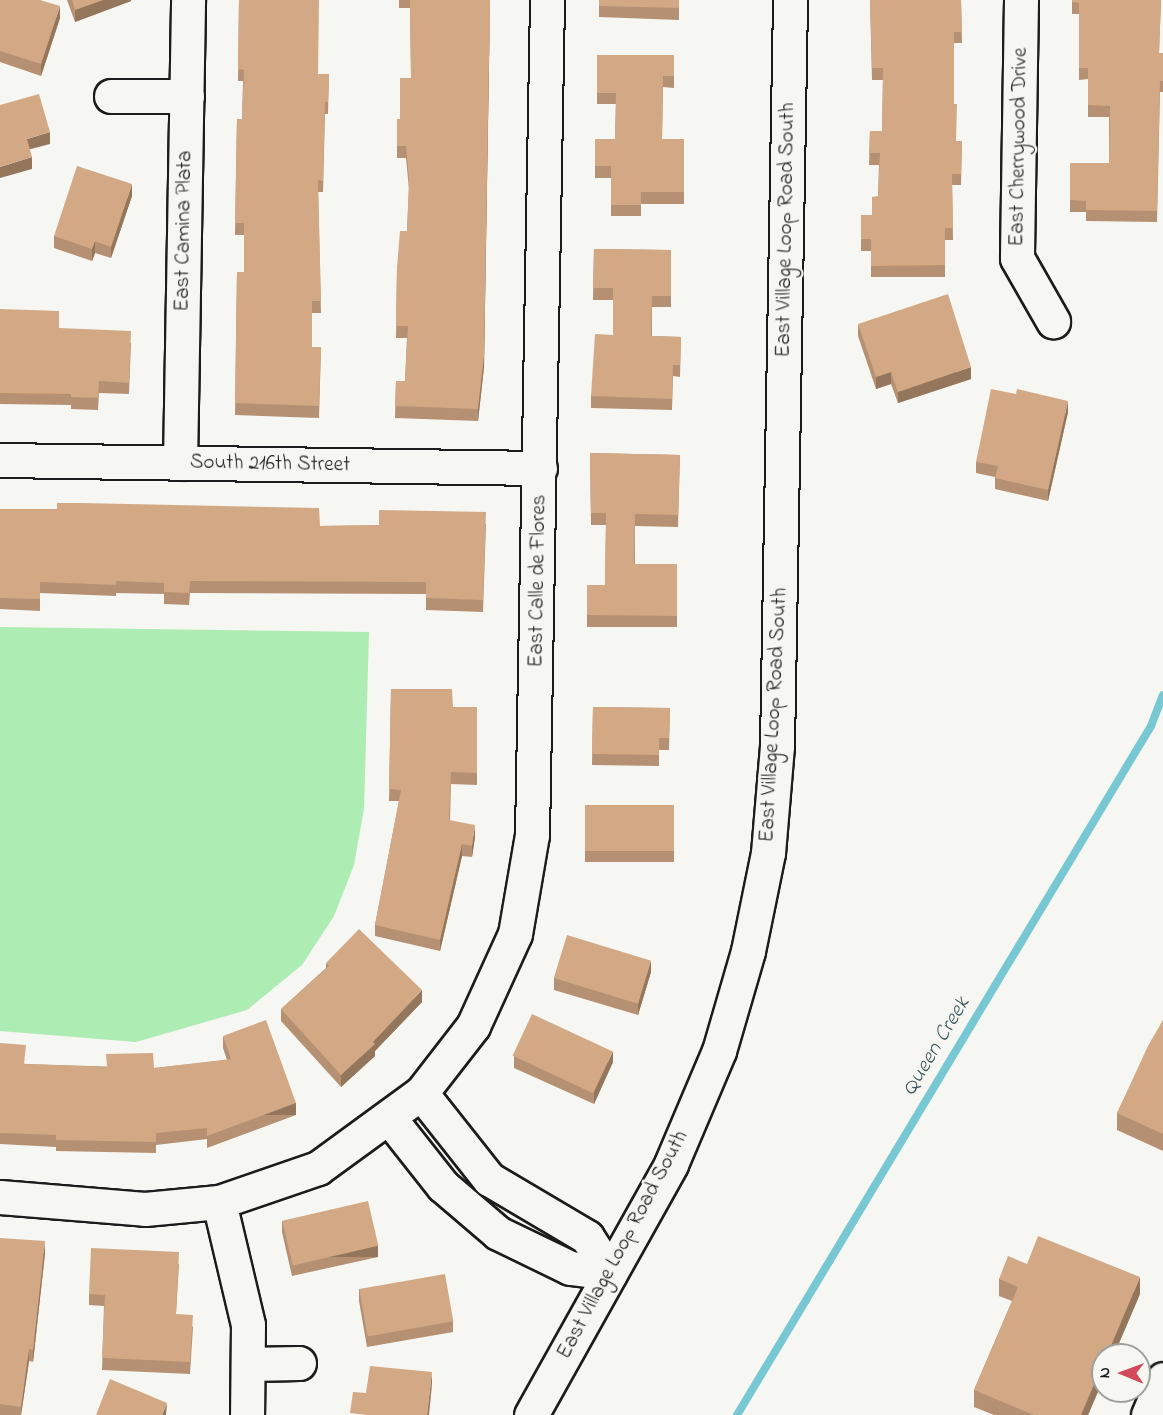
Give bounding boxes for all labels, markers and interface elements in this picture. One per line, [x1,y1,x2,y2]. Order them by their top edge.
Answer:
street label: East Cherrywood Drive [1005,47,1033,247]
street label: East Village Loop Road South [771,102,801,358]
street label: East Camina Plata [170,150,198,312]
street label: South 216th Street [190,450,350,478]
street label: East Calle de Flores [524,494,552,668]
street label: East Village Loop Road South [755,587,793,843]
water label: Queen Creek [897,993,977,1101]
street label: East Village Loop Road South [552,1127,694,1363]
north arrow [1091,1343,1151,1403]
text: N [1093,1367,1117,1378]

